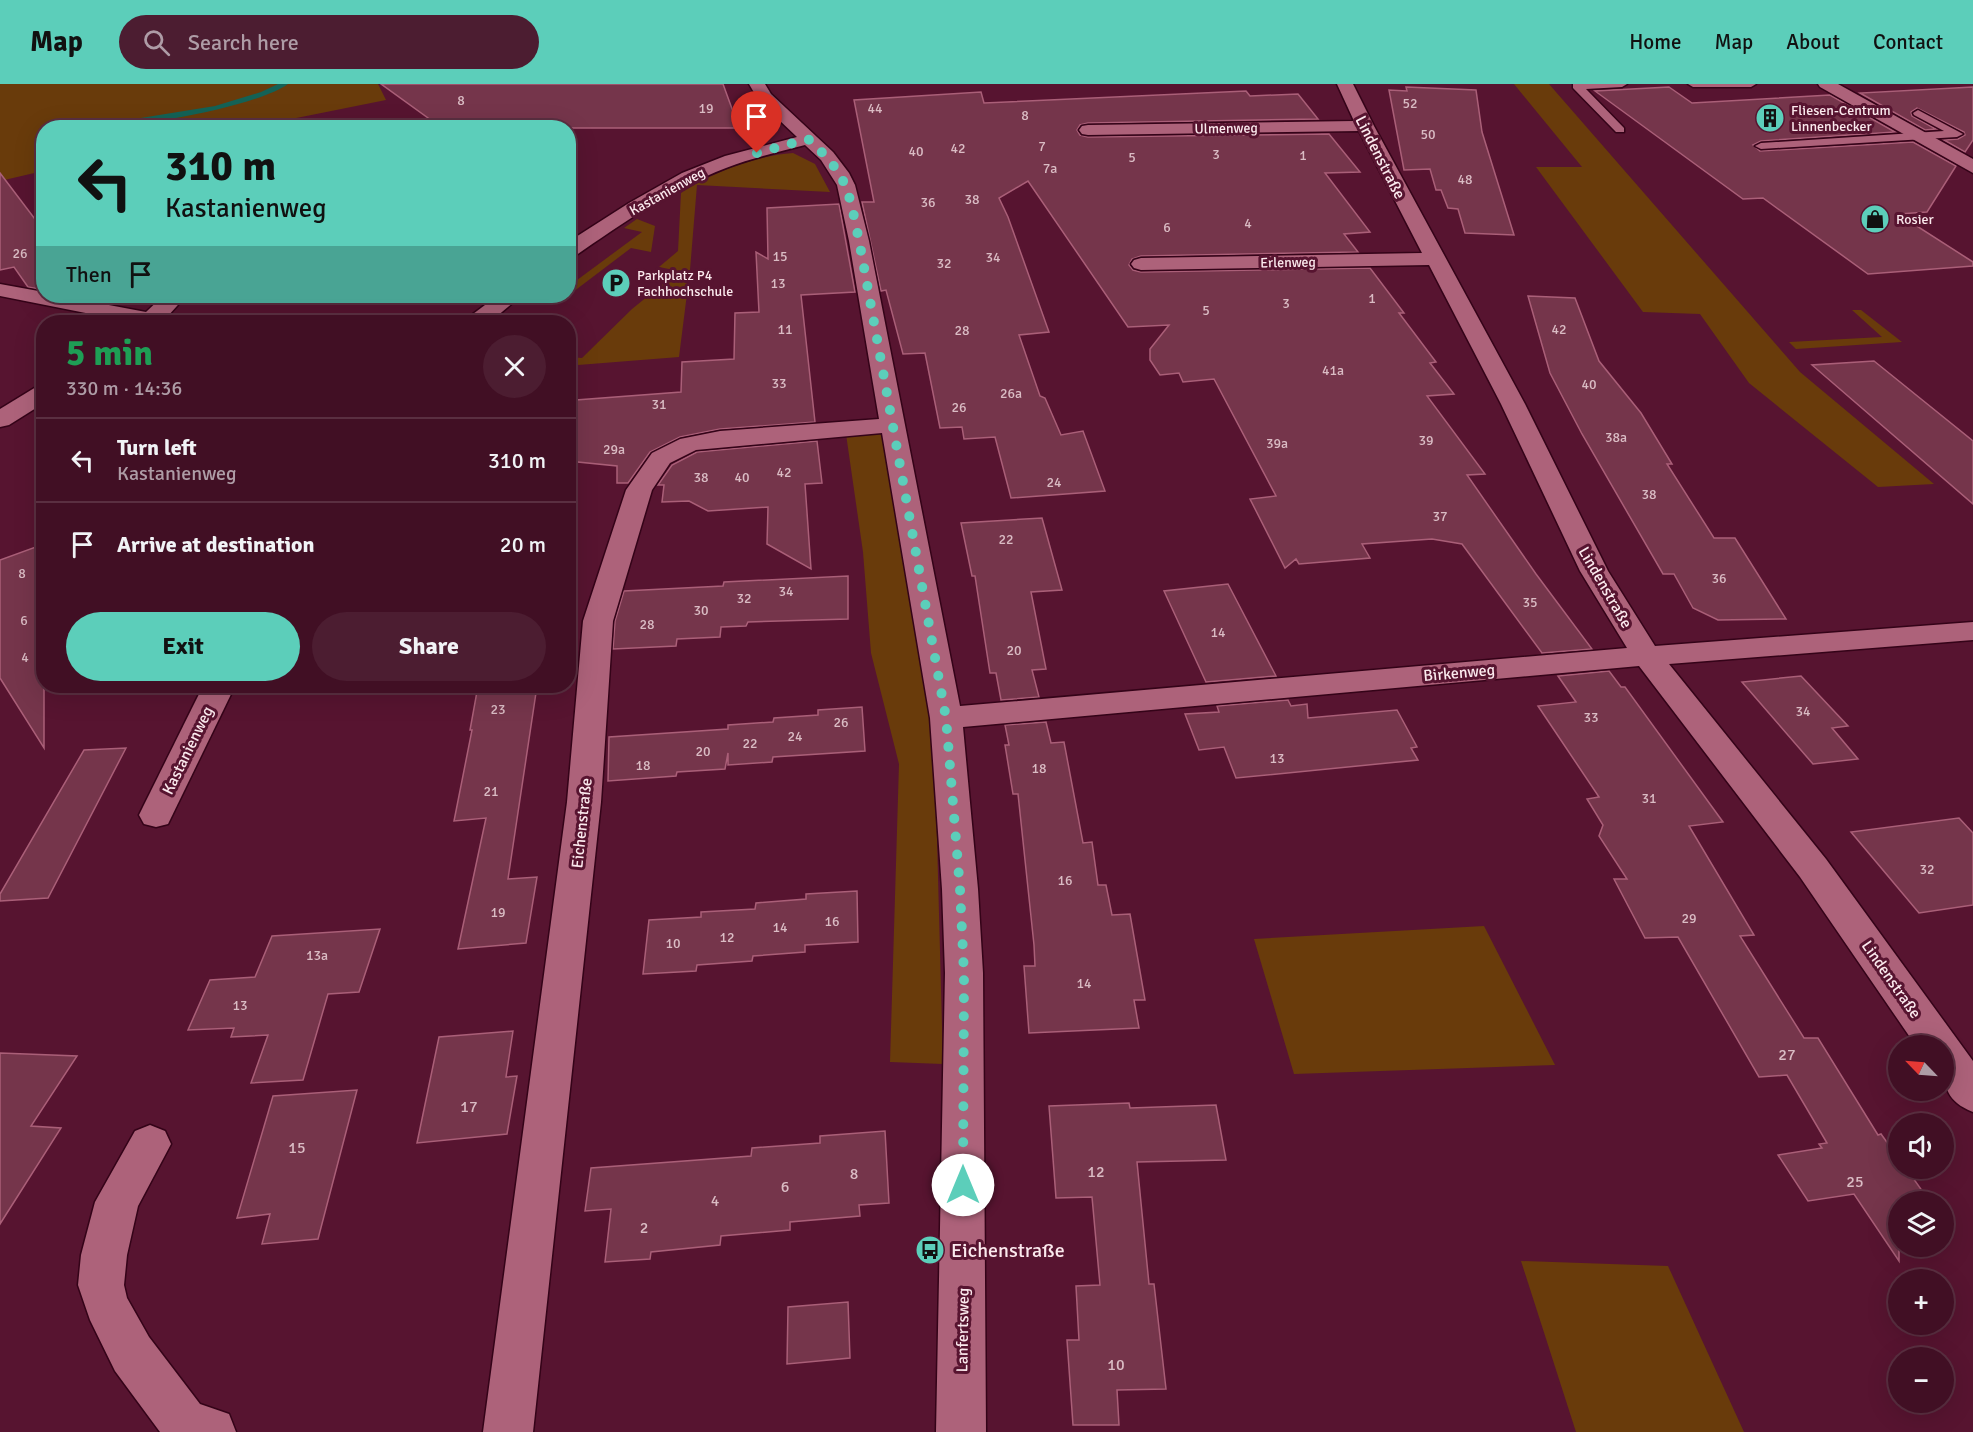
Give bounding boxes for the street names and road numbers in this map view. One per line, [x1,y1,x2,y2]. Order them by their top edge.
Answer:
street label: Lindenstraße [1351,112,1410,202]
street label: Ulmenweg [1194,119,1258,138]
street label: Kastanienweg [626,164,708,219]
street label: Erlenweg [1260,254,1316,271]
street label: Lindenstraße [1574,543,1637,632]
street label: Birkenweg [1422,660,1496,686]
street label: Kastanienweg [158,703,218,798]
street label: Eichenstraße [567,777,597,869]
street label: Lindenstraße [1857,937,1925,1023]
street label: Lanfertsweg [952,1287,974,1373]

